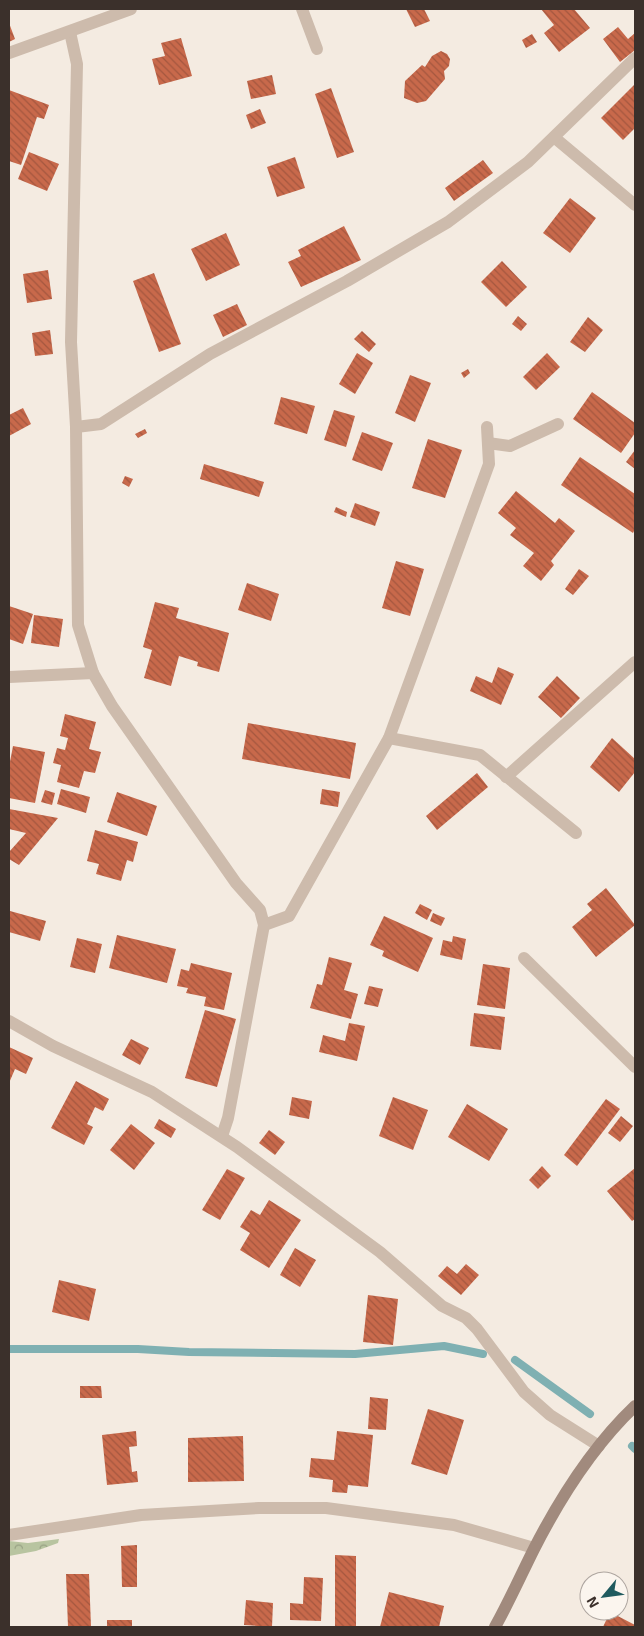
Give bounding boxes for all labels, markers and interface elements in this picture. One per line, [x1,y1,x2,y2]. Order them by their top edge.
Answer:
north arrow [579,1571,629,1621]
text: N [582,1594,602,1611]

